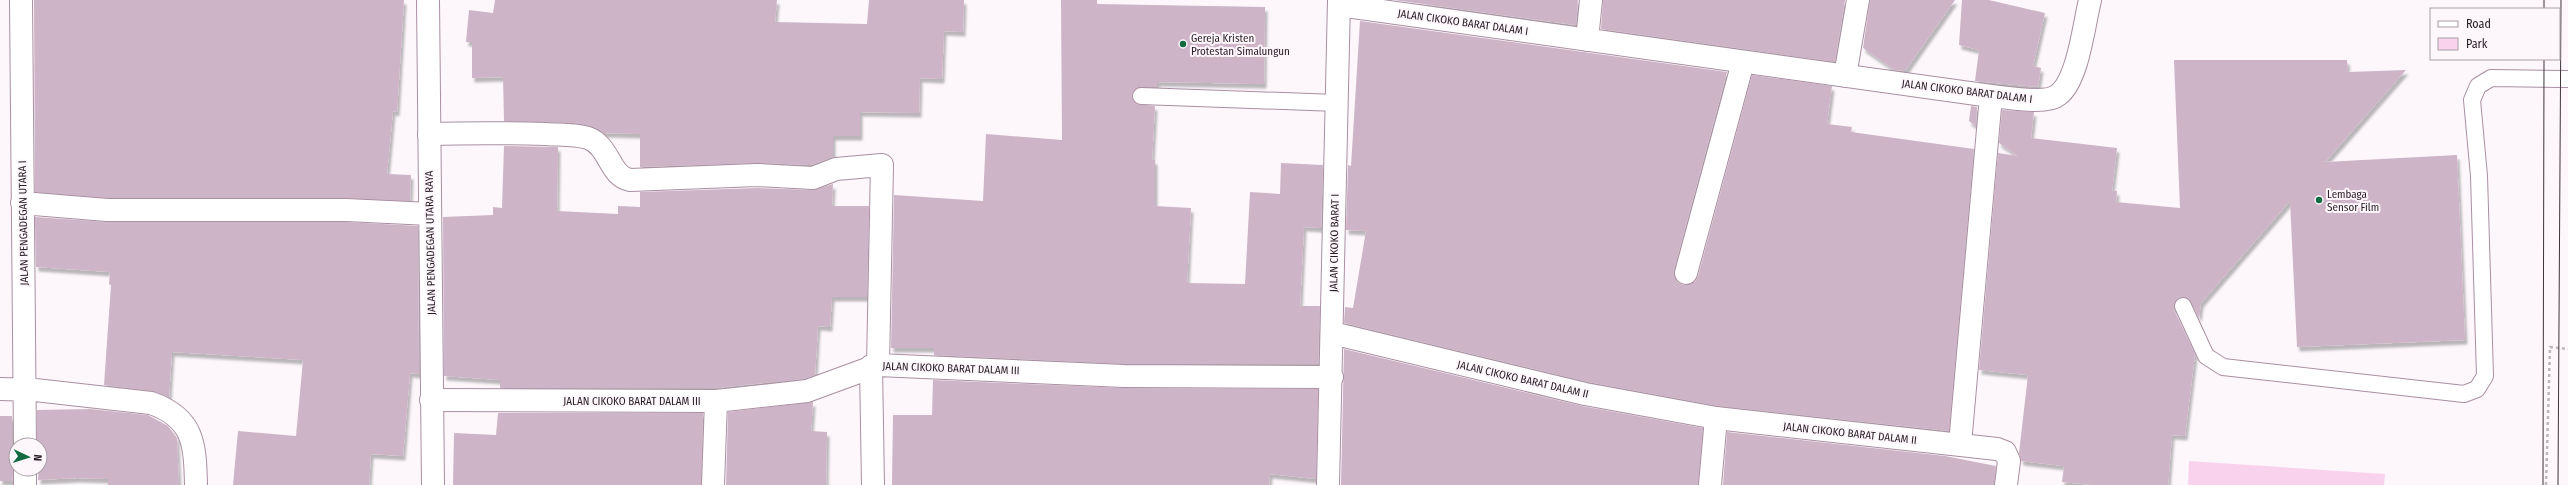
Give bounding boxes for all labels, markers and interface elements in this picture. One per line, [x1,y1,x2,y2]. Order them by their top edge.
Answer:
street label: JALAN CIKOKO BARAT DALAM I [1397,7,1529,38]
legend [2430,8,2560,60]
text: Road [2466,17,2491,31]
place label: Gereja Kristen Protestan Simalungun [1191,32,1290,58]
text: Park [2466,37,2488,51]
marker: Gereja Kristen Protestan Simalungun [1178,39,1188,49]
street label: JALAN CIKOKO BARAT DALAM I [1901,77,2033,106]
street label: JALAN PENGADEGAN UTARA I [16,160,31,286]
street label: JALAN PENGADEGAN UTARA RAYA [423,171,438,315]
place label: Lembaga Sensor Film [2327,188,2379,214]
street label: JALAN CIKOKO BARAT I [1327,194,1342,292]
marker: Lembaga Sensor Film [2314,195,2324,205]
street label: JALAN CIKOKO BARAT DALAM II [1456,358,1590,401]
street label: JALAN CIKOKO BARAT DALAM III [882,360,1020,377]
street label: JALAN CIKOKO BARAT DALAM III [563,395,701,408]
street label: JALAN CIKOKO BARAT DALAM II [1782,420,1917,447]
north arrow [8,437,48,477]
text: N [31,454,44,461]

